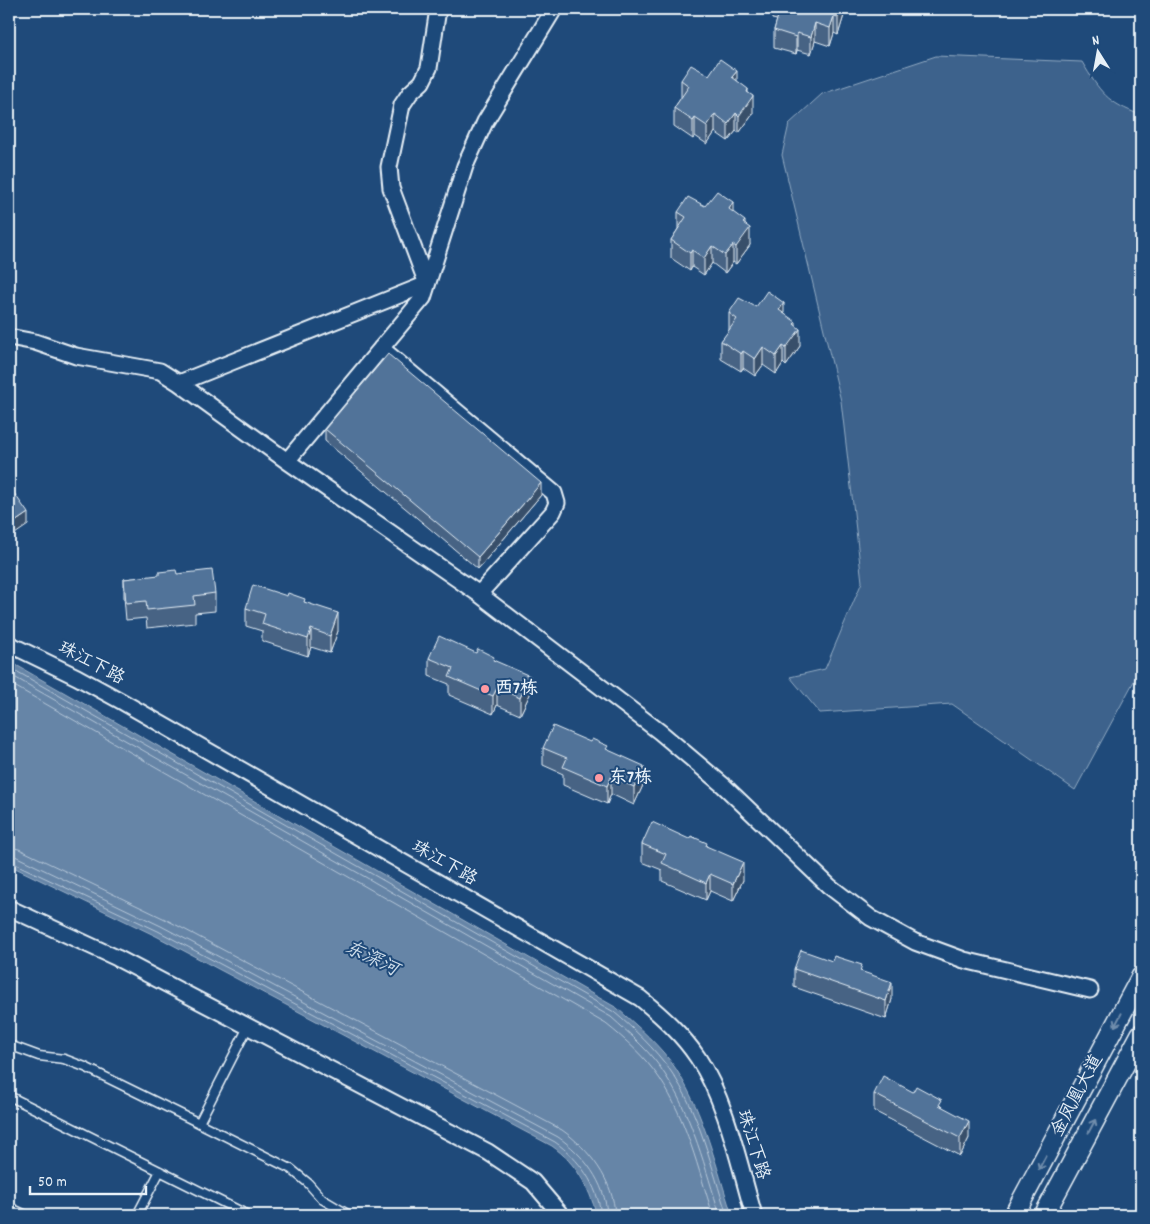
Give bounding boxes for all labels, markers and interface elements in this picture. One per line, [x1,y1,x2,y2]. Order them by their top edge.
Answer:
north arrow [1072,28,1122,78]
text: N [1091,31,1101,52]
street label: 珠江下路 [53,636,129,692]
place label: 西7栋 [495,677,538,702]
marker: 西7栋 [479,683,491,695]
place label: 东7栋 [609,766,652,791]
marker: 东7栋 [593,772,605,784]
street label: 珠江下路 [407,835,481,893]
water label: 东深河 [339,935,405,986]
one-way arrow [1113,1012,1123,1027]
street label: 金凤凰大道 [1046,1050,1110,1142]
street label: 珠江下路 [730,1107,774,1183]
one-way arrow [1088,1119,1097,1134]
one-way arrow [1037,1155,1046,1170]
scale bar [30,1164,146,1196]
text: 50 m [38,1172,67,1194]

